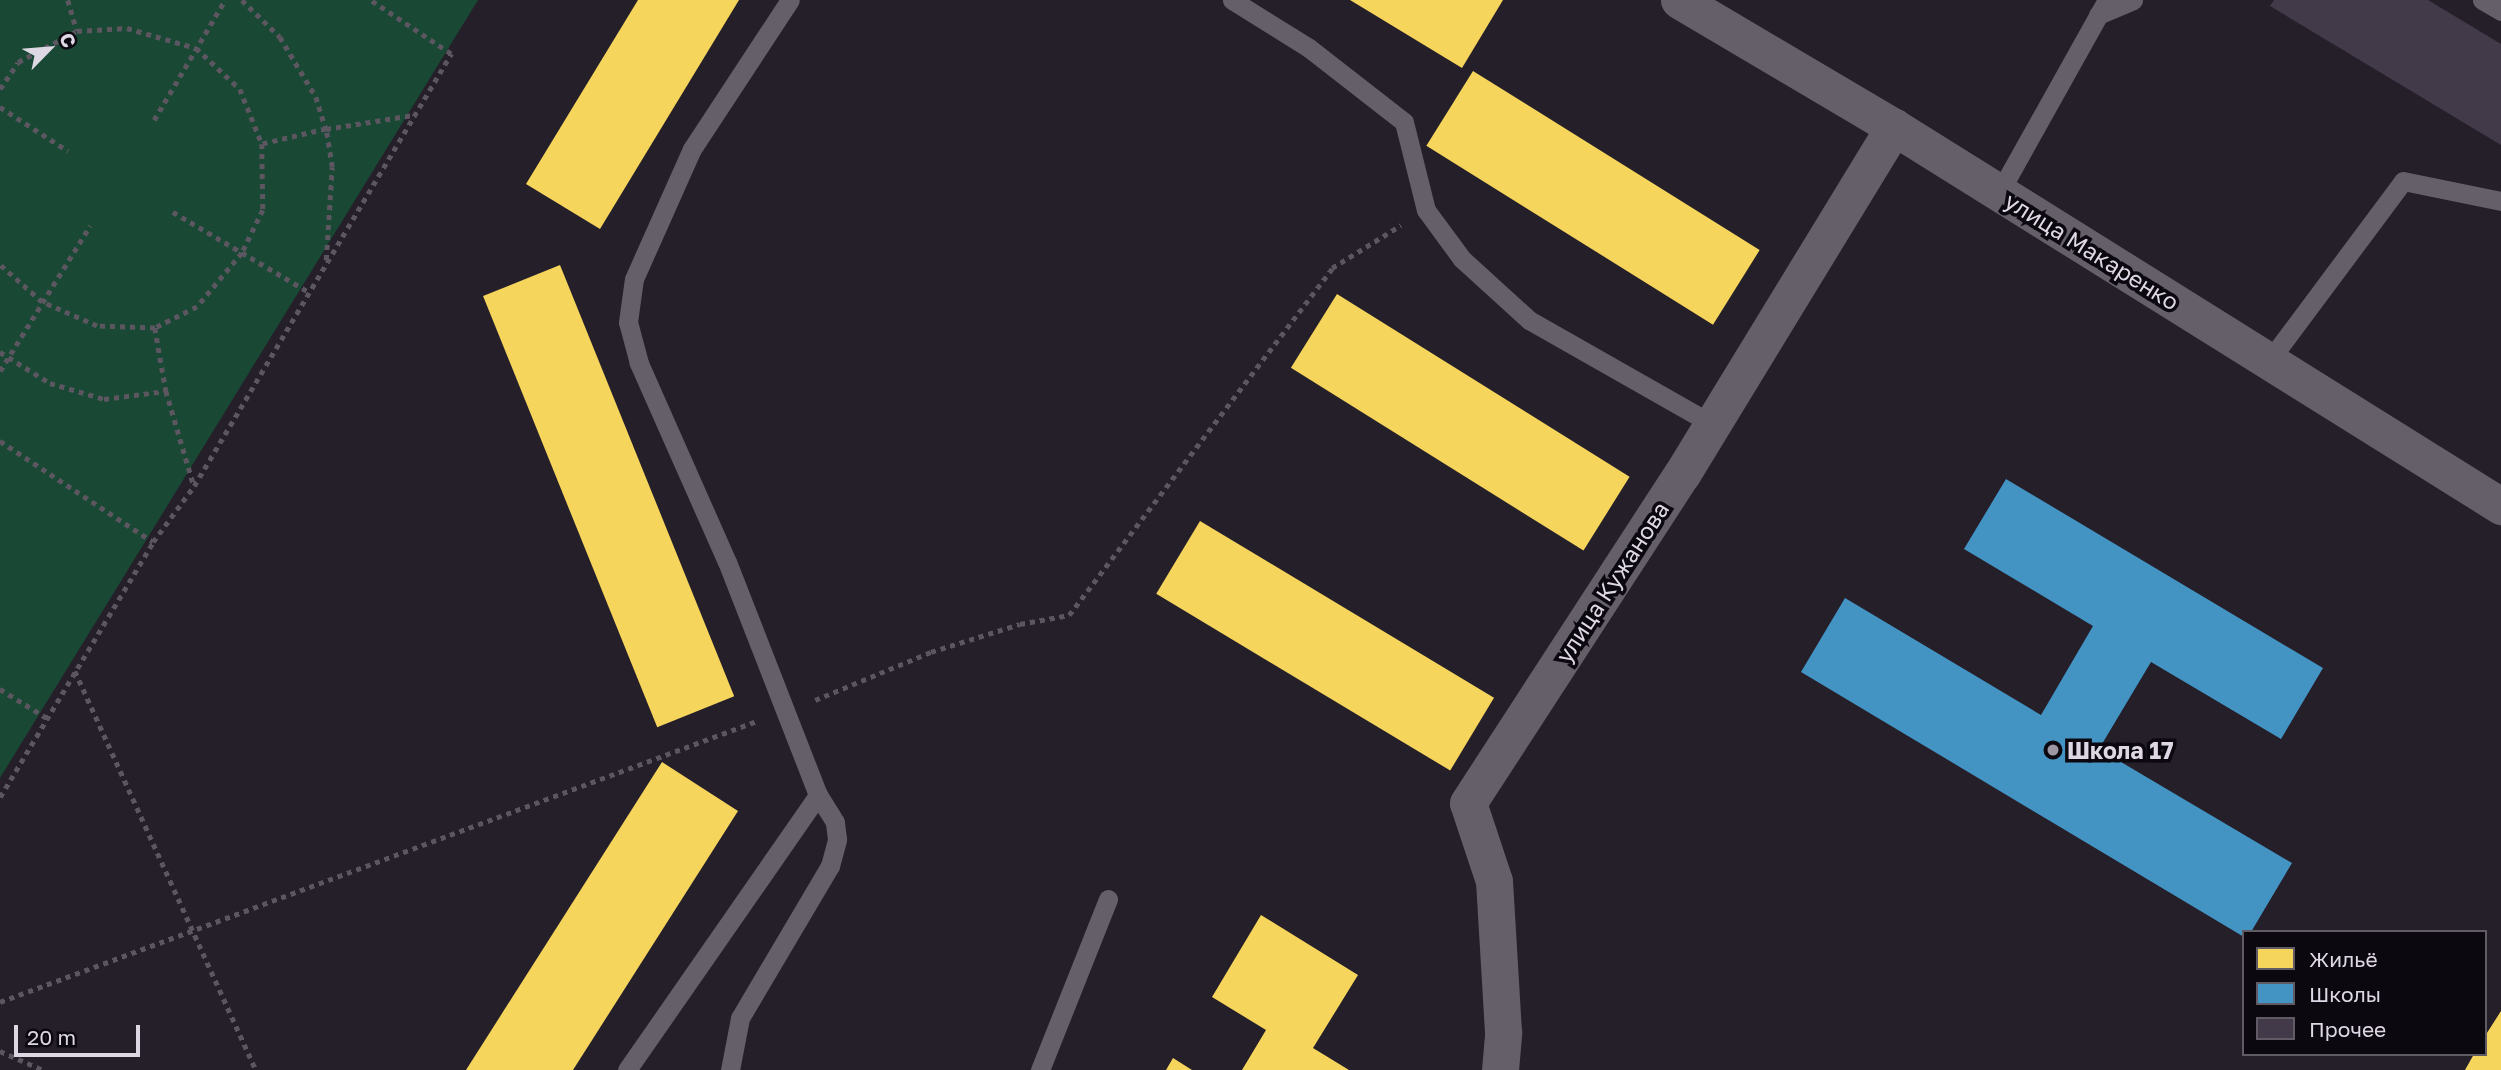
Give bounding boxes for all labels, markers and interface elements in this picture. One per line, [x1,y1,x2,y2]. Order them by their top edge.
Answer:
north arrow [14,14,84,84]
text: С [55,29,82,51]
street label: улица Макаренко [2000,186,2184,316]
street label: улица Кужанова [1550,496,1674,668]
place label: Школа 17 [2067,736,2174,764]
marker: Школа 17 [2045,742,2061,758]
legend [2242,930,2487,1056]
text: Жильё [2309,946,2378,972]
text: Школы [2309,981,2381,1007]
scale bar [18,1010,144,1054]
text: Прочее [2309,1016,2386,1042]
text: 20 m [27,1024,76,1050]

